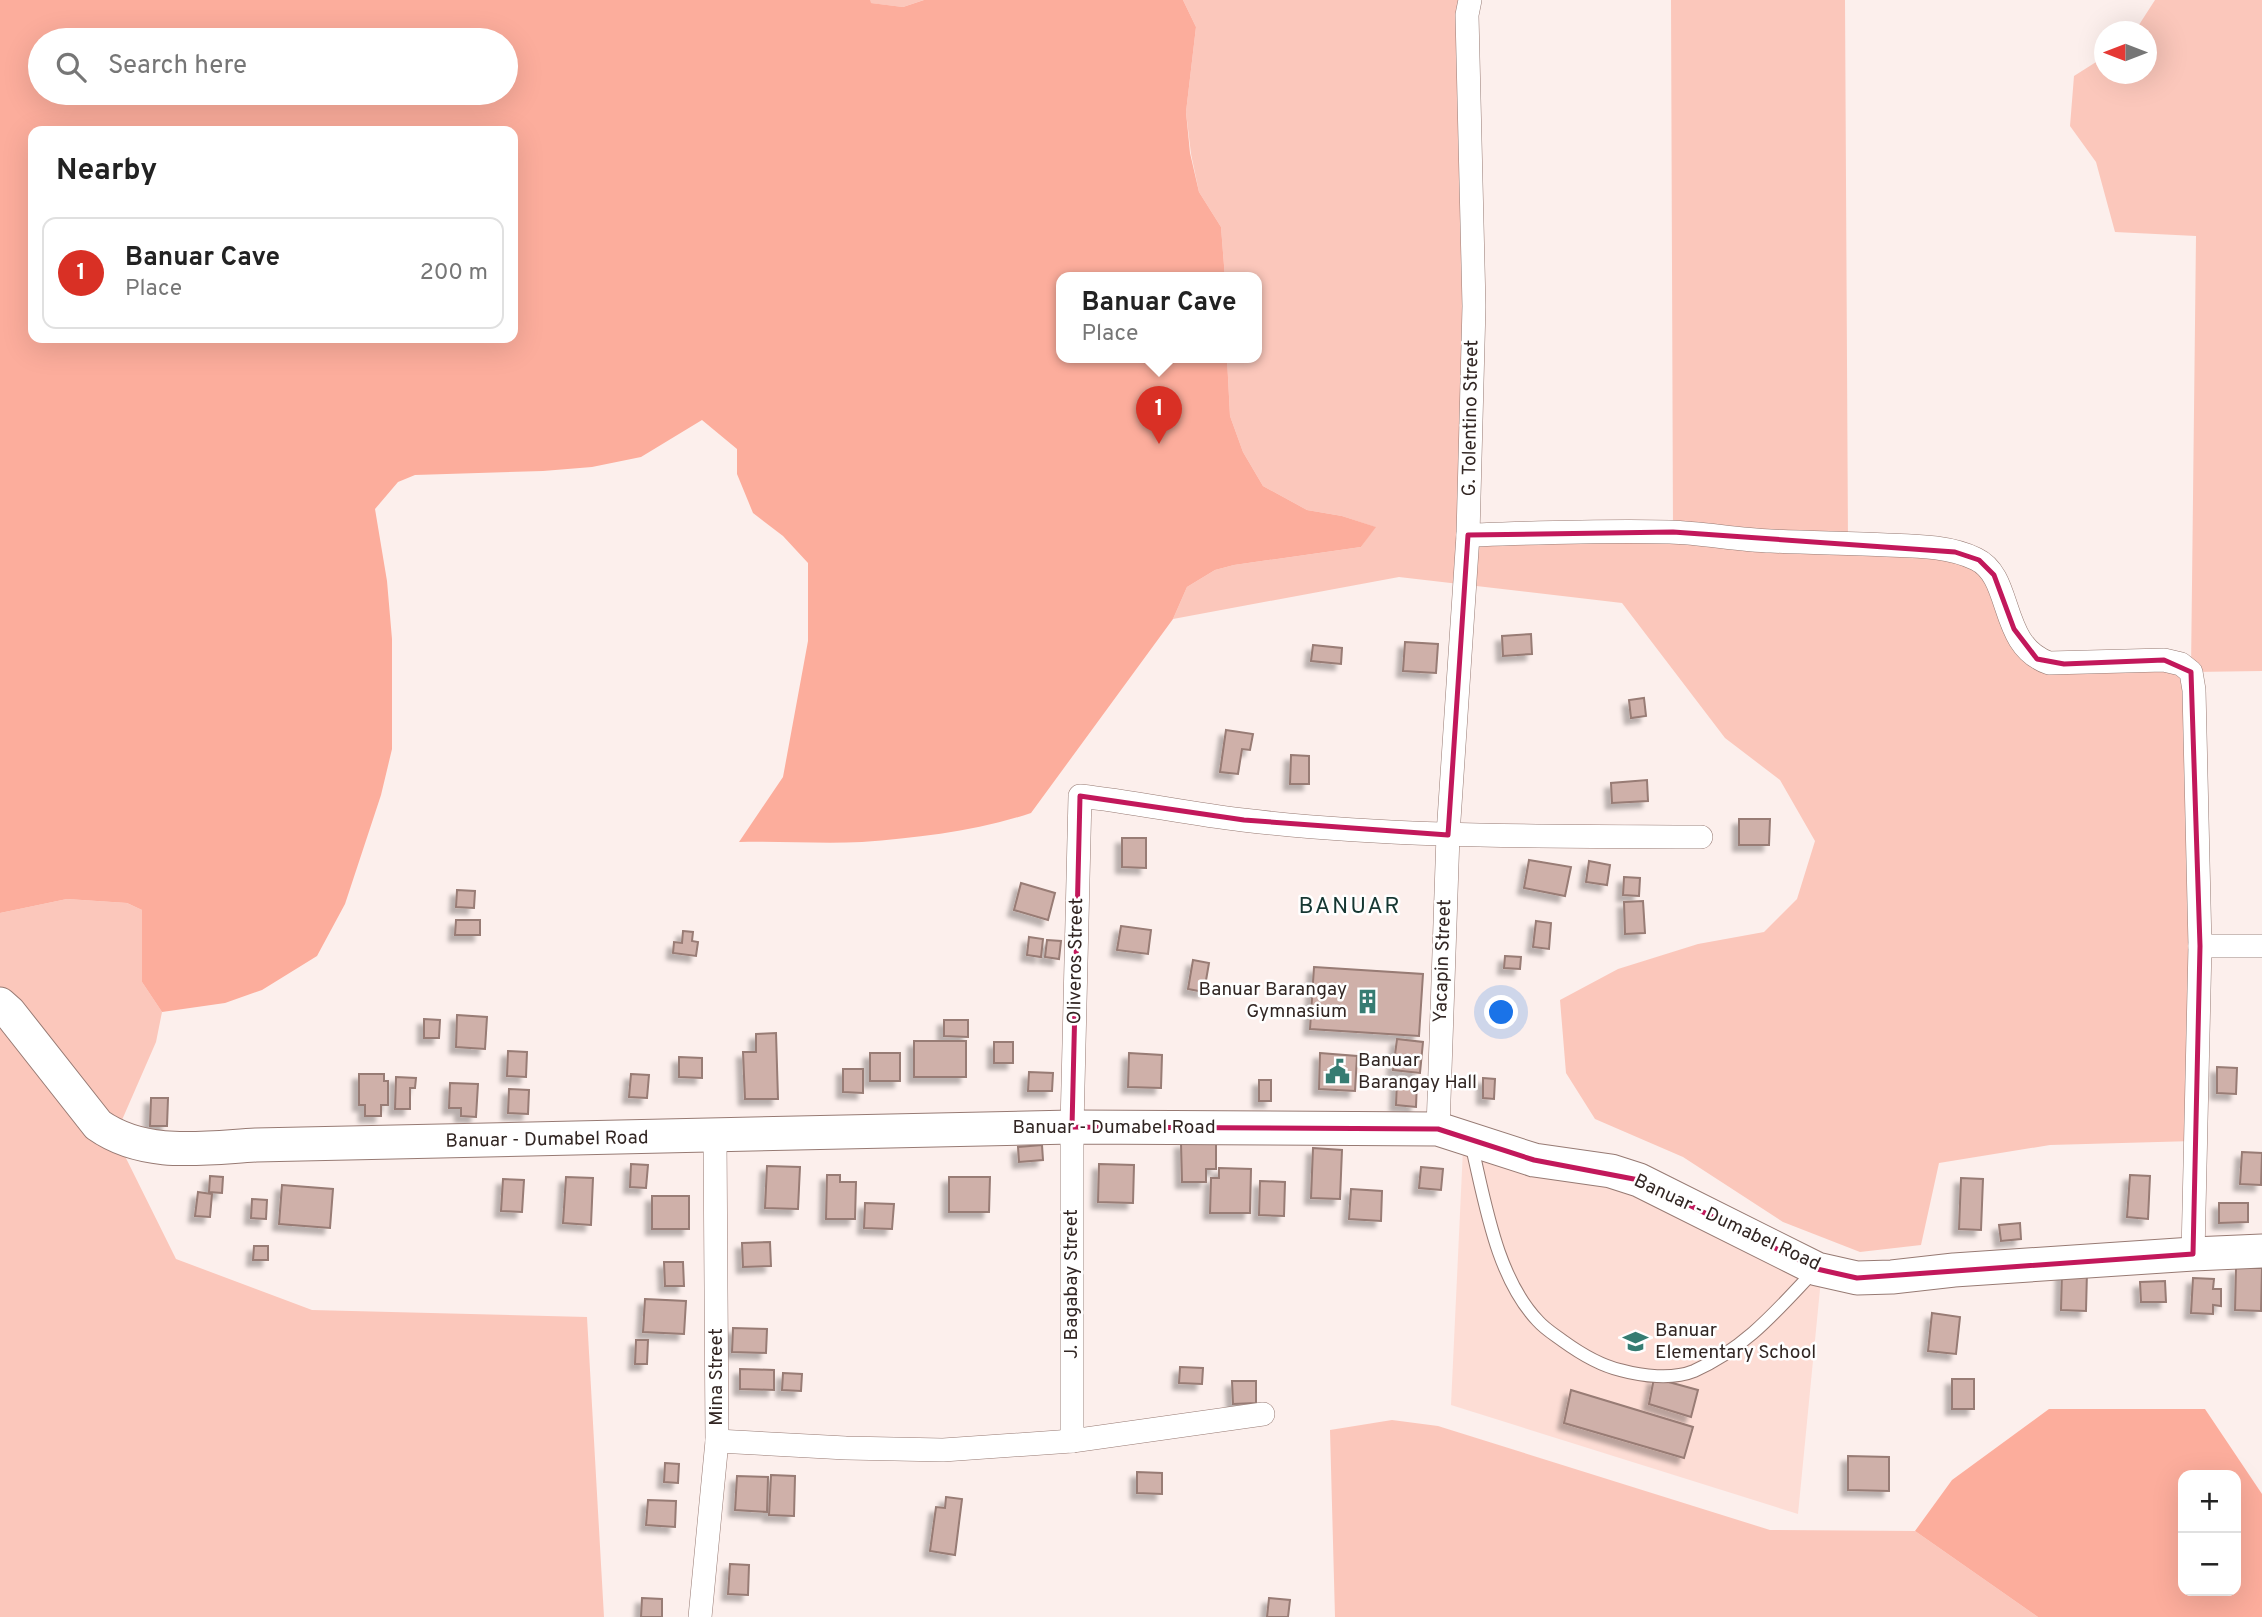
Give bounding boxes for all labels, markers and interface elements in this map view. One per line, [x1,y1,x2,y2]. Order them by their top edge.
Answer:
north arrow [2094,21,2157,84]
search box [28,28,518,105]
icon: search [52,48,90,86]
text: Search here [108,50,247,83]
text: Nearby [56,153,157,190]
text: Banuar Cave [125,242,280,275]
text: 1 [76,259,86,288]
text: 200 m [420,259,488,288]
popup [1056,272,1262,363]
text: Place [125,275,182,304]
text: Banuar Cave [1081,287,1237,320]
text: Place [1081,320,1138,349]
street label: G. Tolentino Street [1458,339,1484,497]
pin: 1 [1136,386,1182,444]
district label: BANUAR [1298,893,1402,922]
street label: Oliveros Street [1063,897,1089,1025]
street label: Yacapin Street [1429,899,1457,1023]
place label: Banuar Barangay Gymnasium [1199,978,1347,1024]
building icon: Banuar Barangay Gymnasium [1353,987,1381,1015]
your location [1484,995,1518,1029]
place label: Banuar Barangay Hall [1358,1049,1477,1095]
public building icon: Banuar Barangay Hall [1324,1058,1352,1086]
street label: Banuar - Dumabel Road [1012,1116,1216,1140]
street label: Banuar - Dumabel Road [445,1126,649,1154]
street label: Banuar - Dumabel Road [1630,1169,1824,1277]
street label: J. Bagabay Street [1060,1209,1084,1359]
place label: Banuar Elementary School [1655,1319,1816,1365]
street label: Mina Street [705,1328,729,1426]
school or university icon: Banuar Elementary School [1621,1328,1649,1356]
map controls [2178,1470,2241,1596]
button: + [2178,1470,2241,1533]
button: − [2178,1533,2241,1596]

